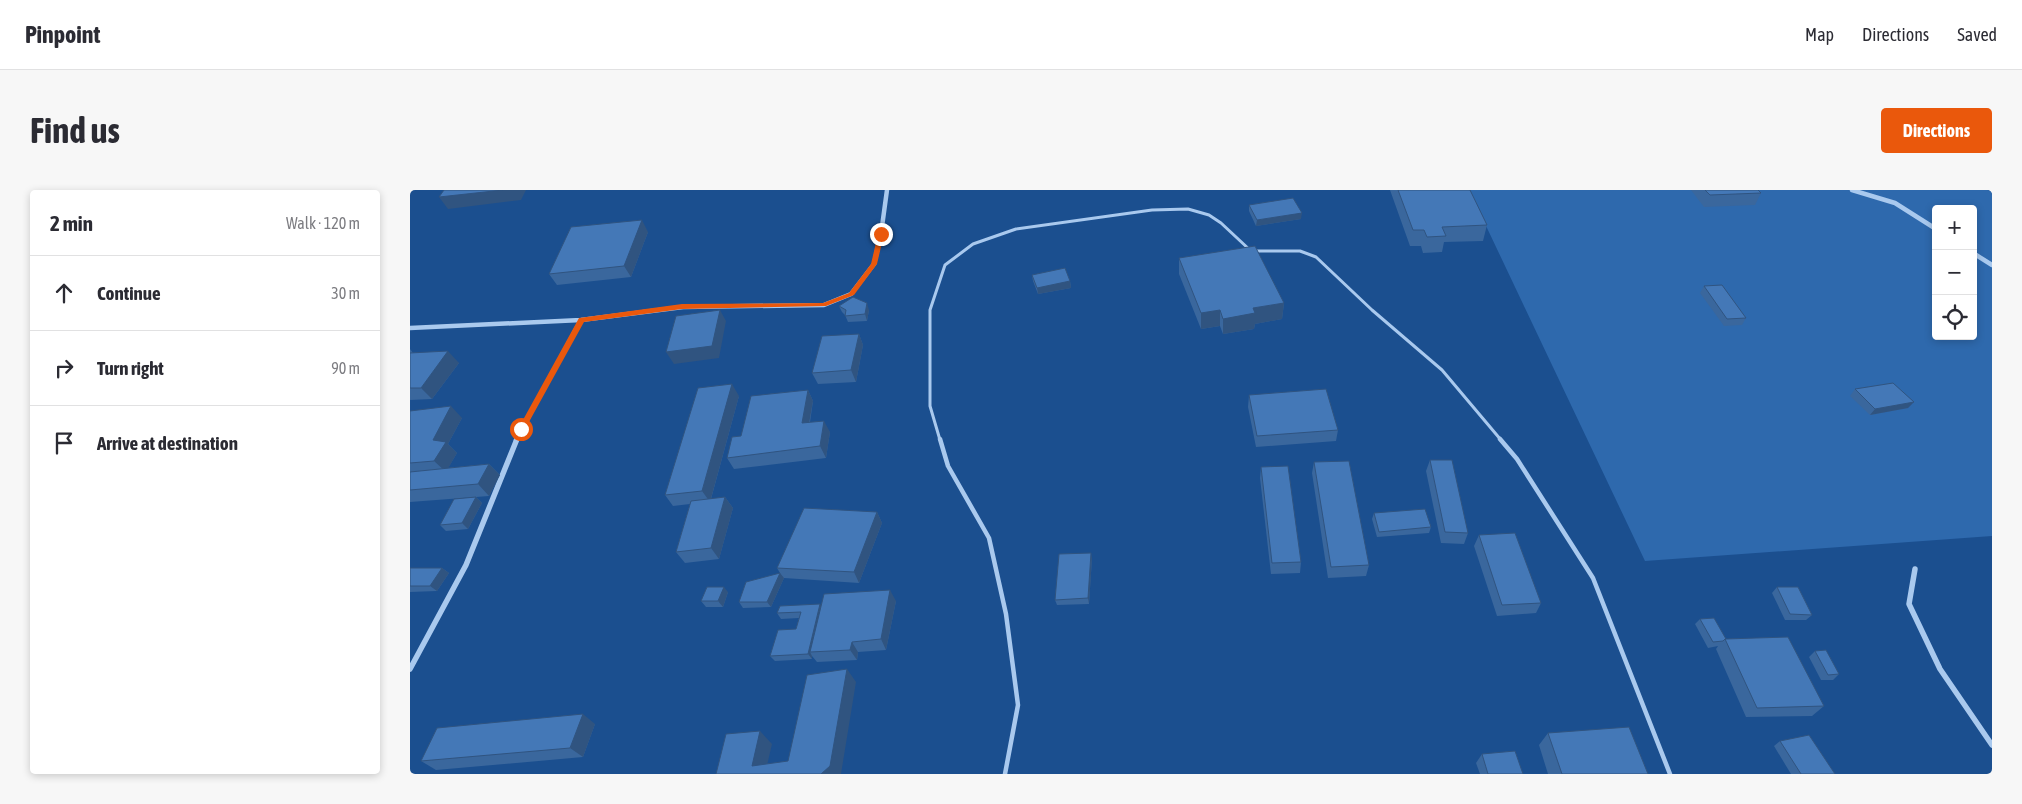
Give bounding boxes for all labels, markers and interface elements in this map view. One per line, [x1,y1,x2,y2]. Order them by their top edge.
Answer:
text: Pinpoint [25,21,100,48]
text: Map [1805,24,1834,45]
text: Directions [1862,24,1929,45]
text: Saved [1957,24,1997,45]
button: Directions [1881,108,1992,153]
text: Find us [30,110,120,150]
map controls [1932,205,1977,340]
button: + [1932,205,1977,250]
text: 2 min [50,211,93,235]
text: Walk · 120 m [286,214,360,232]
route end [870,223,893,246]
button: − [1932,250,1977,295]
icon: ahead [50,279,78,307]
text: Continue [97,282,161,304]
text: 30 m [331,284,360,302]
button: locate [1932,295,1977,340]
icon: right [50,354,78,382]
text: Turn right [97,357,164,379]
text: 90 m [331,359,360,377]
route start [510,418,533,441]
icon: arrive [50,429,78,457]
text: Arrive at destination [97,432,238,454]

